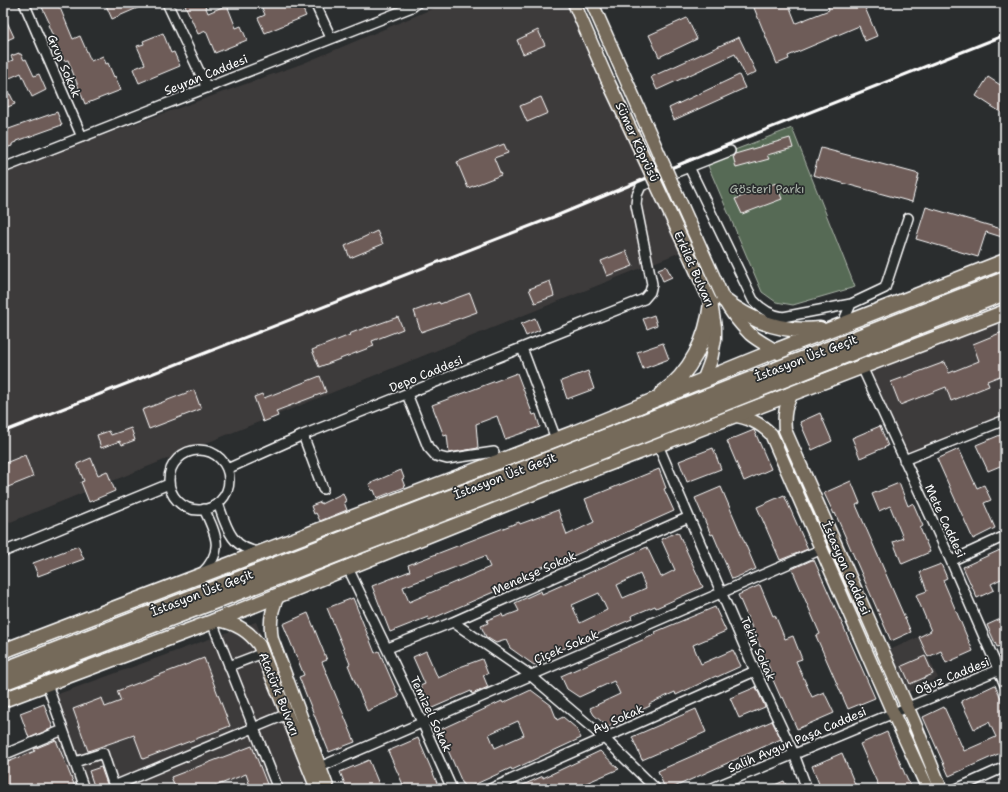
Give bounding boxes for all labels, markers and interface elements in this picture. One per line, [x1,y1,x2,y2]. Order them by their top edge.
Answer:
street label: Grup Sokak [44,32,84,100]
street label: Seyran Caddesi [162,51,250,99]
street label: Sümer Köprüsü [612,100,662,184]
park label: Gösteri Parkı [729,181,805,197]
street label: Erkilet Bulvarı [670,229,718,309]
street label: İstasyon Üst Geçit [752,331,860,385]
street label: Depo Caddesi [387,352,465,396]
street label: İstasyon Üst Geçit [451,449,559,503]
street label: Mete Caddesi [921,482,969,560]
street label: İstasyon Caddesi [818,519,874,617]
street label: Menekşe Sokak [490,547,578,599]
street label: İstasyon Üst Geçit [148,566,256,620]
street label: Tekin Sokak [737,614,779,684]
street label: Çiçek Sokak [531,626,601,668]
street label: Atatürk Bulvarı [255,650,303,738]
street label: Oğuz Caddesi [912,654,992,698]
street label: Temizel Sokak [406,674,456,755]
street label: Ay Sokak [590,701,646,737]
street label: Salih Avgun Paşa Caddesi [725,703,869,777]

